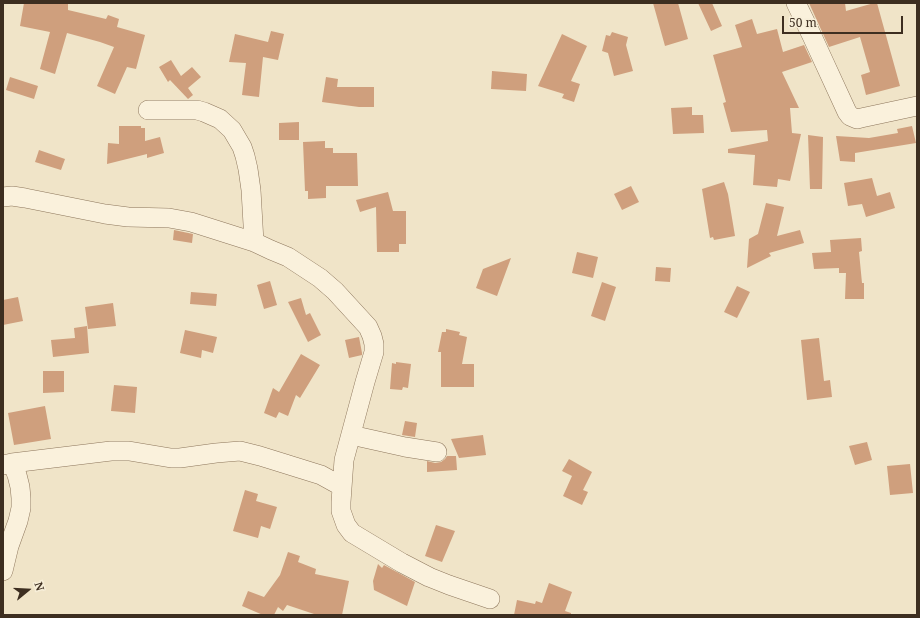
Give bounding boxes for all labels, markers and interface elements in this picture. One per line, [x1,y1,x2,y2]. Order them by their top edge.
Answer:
scale bar [784,8,905,34]
text: 50 m [789,14,817,31]
north arrow [8,570,48,610]
text: N [31,580,48,593]

